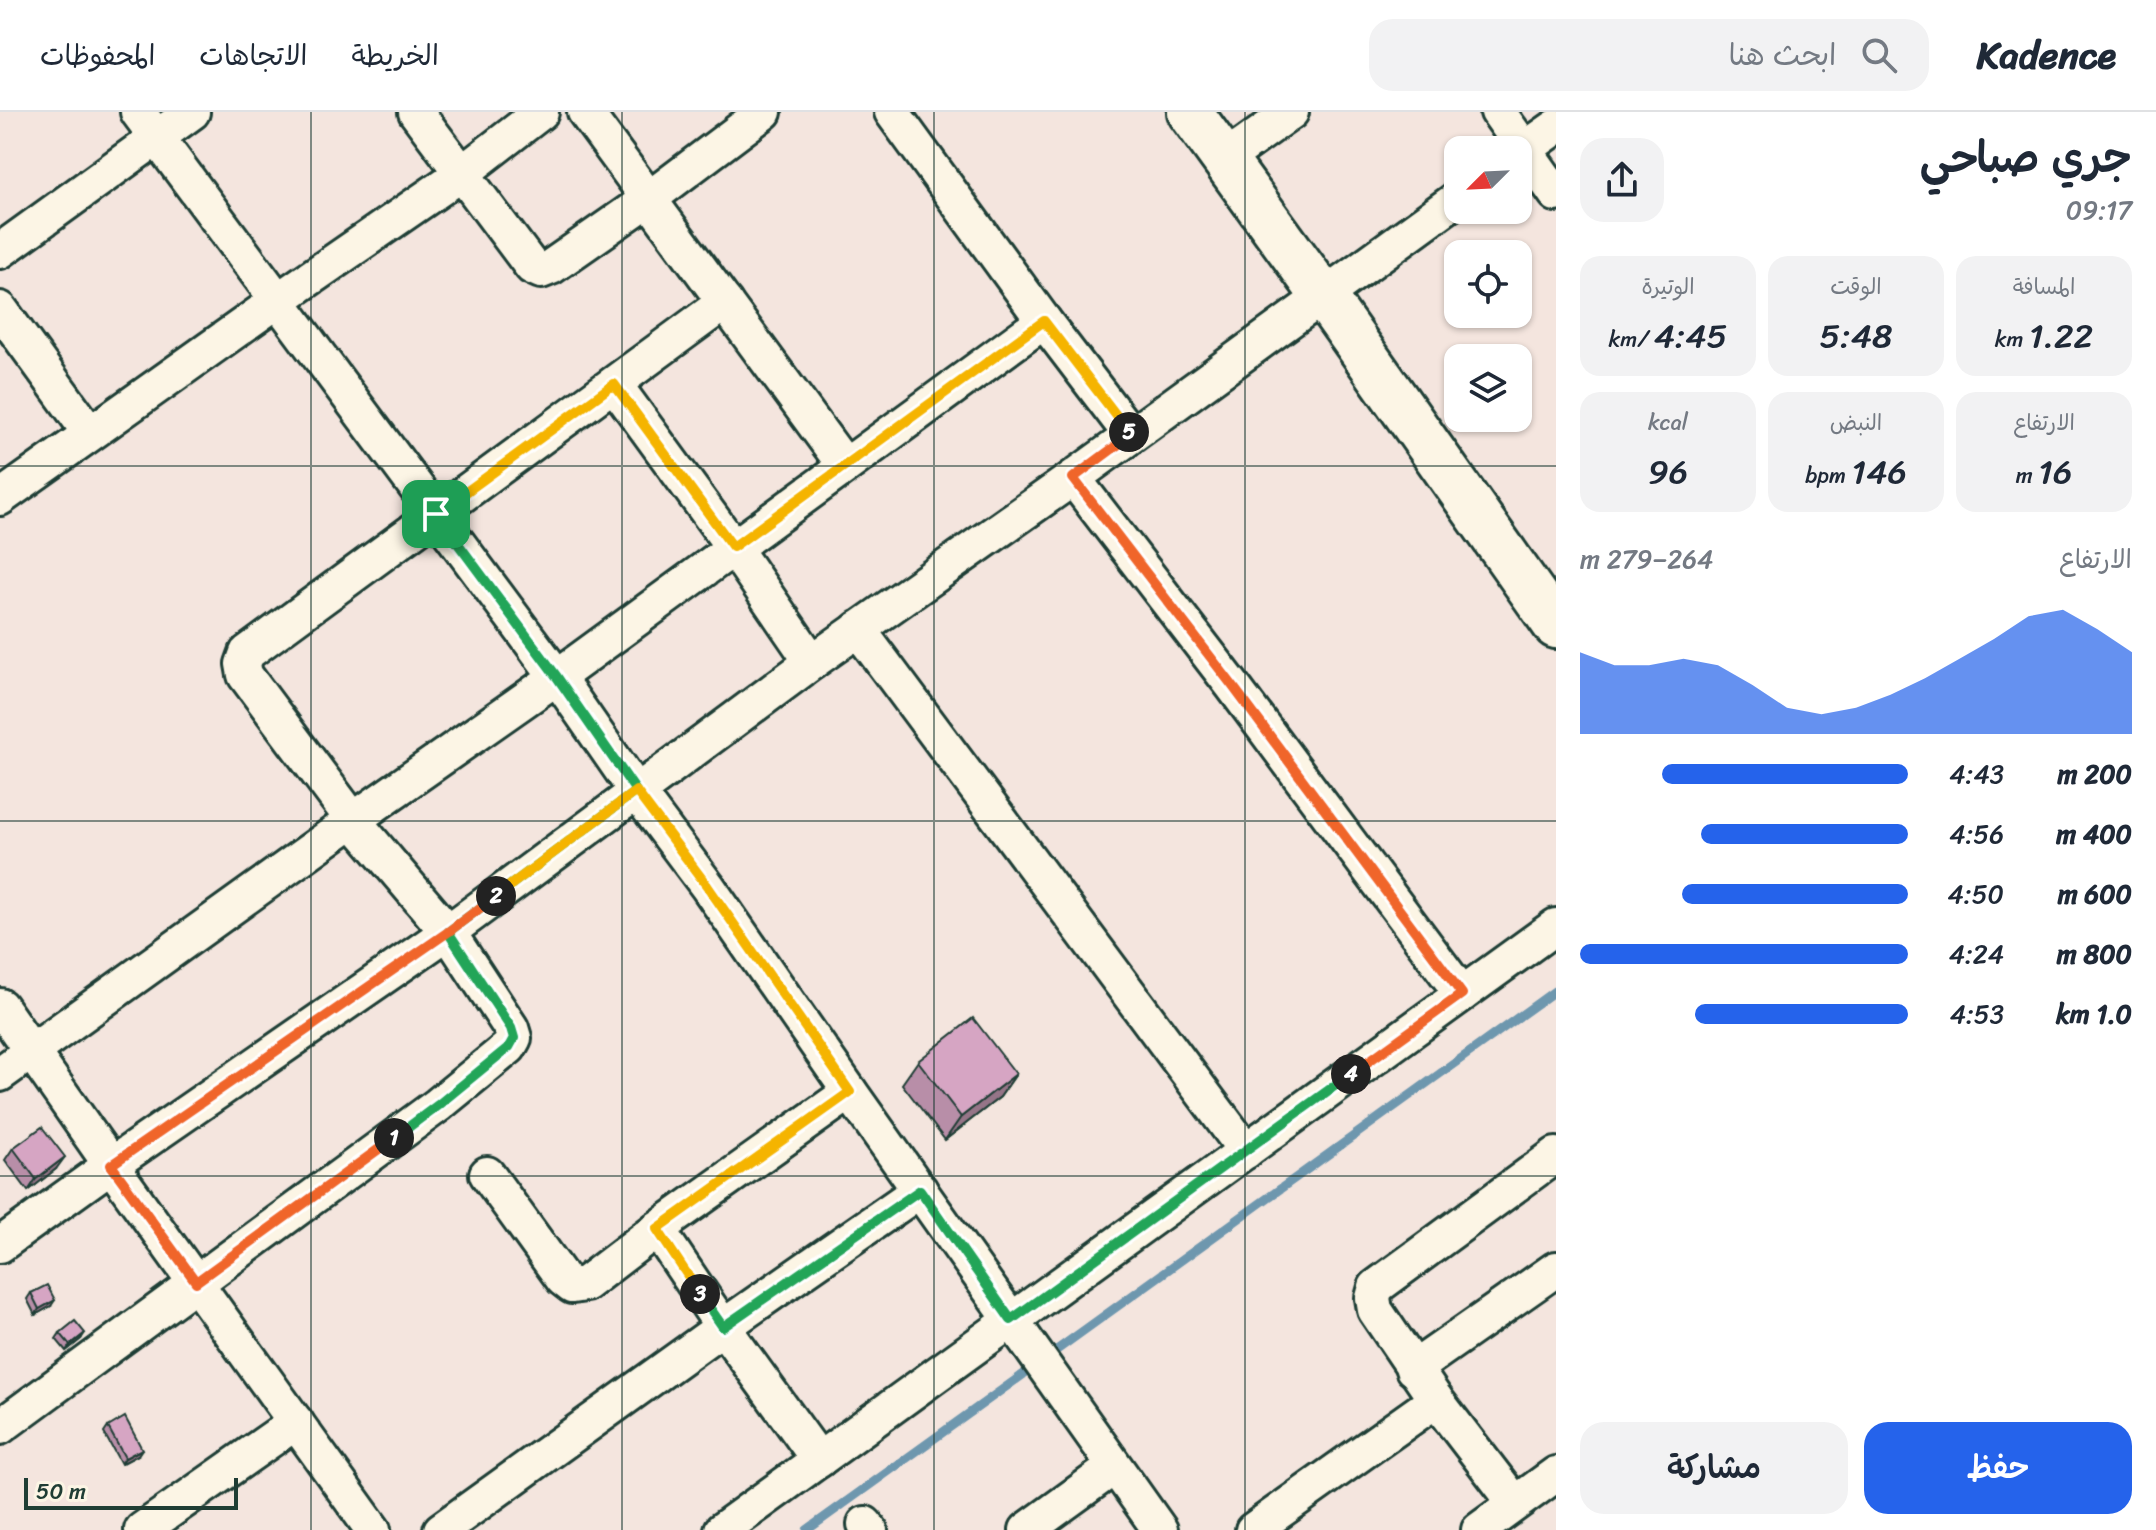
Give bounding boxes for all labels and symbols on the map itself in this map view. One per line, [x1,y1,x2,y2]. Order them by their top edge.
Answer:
north arrow [1444,136,1532,224]
pin: 5 [1109,412,1149,452]
pin [402,480,470,548]
pin: 2 [476,876,516,916]
pin: 4 [1331,1054,1371,1094]
pin: 1 [374,1118,414,1158]
pin: 3 [680,1274,720,1314]
scale bar [24,1474,238,1510]

